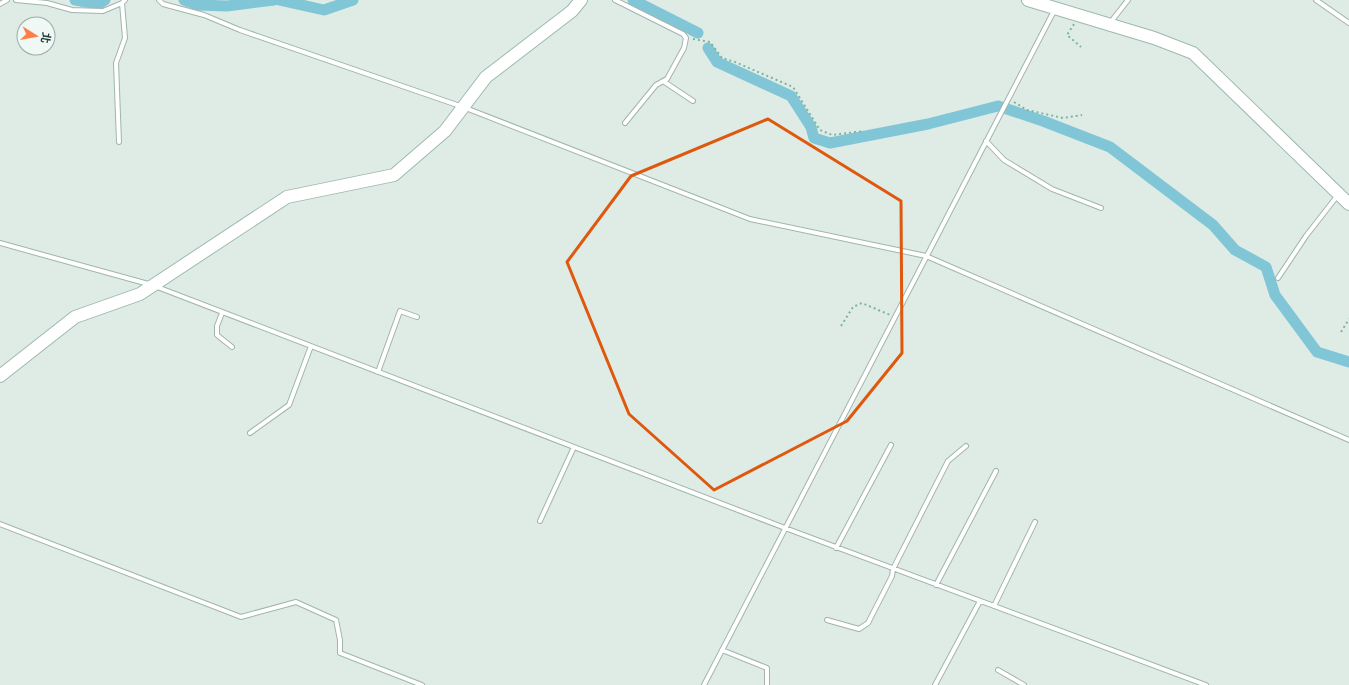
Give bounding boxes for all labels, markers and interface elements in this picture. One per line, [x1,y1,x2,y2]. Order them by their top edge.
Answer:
north arrow [16,16,56,56]
text: 北 [37,31,53,44]

